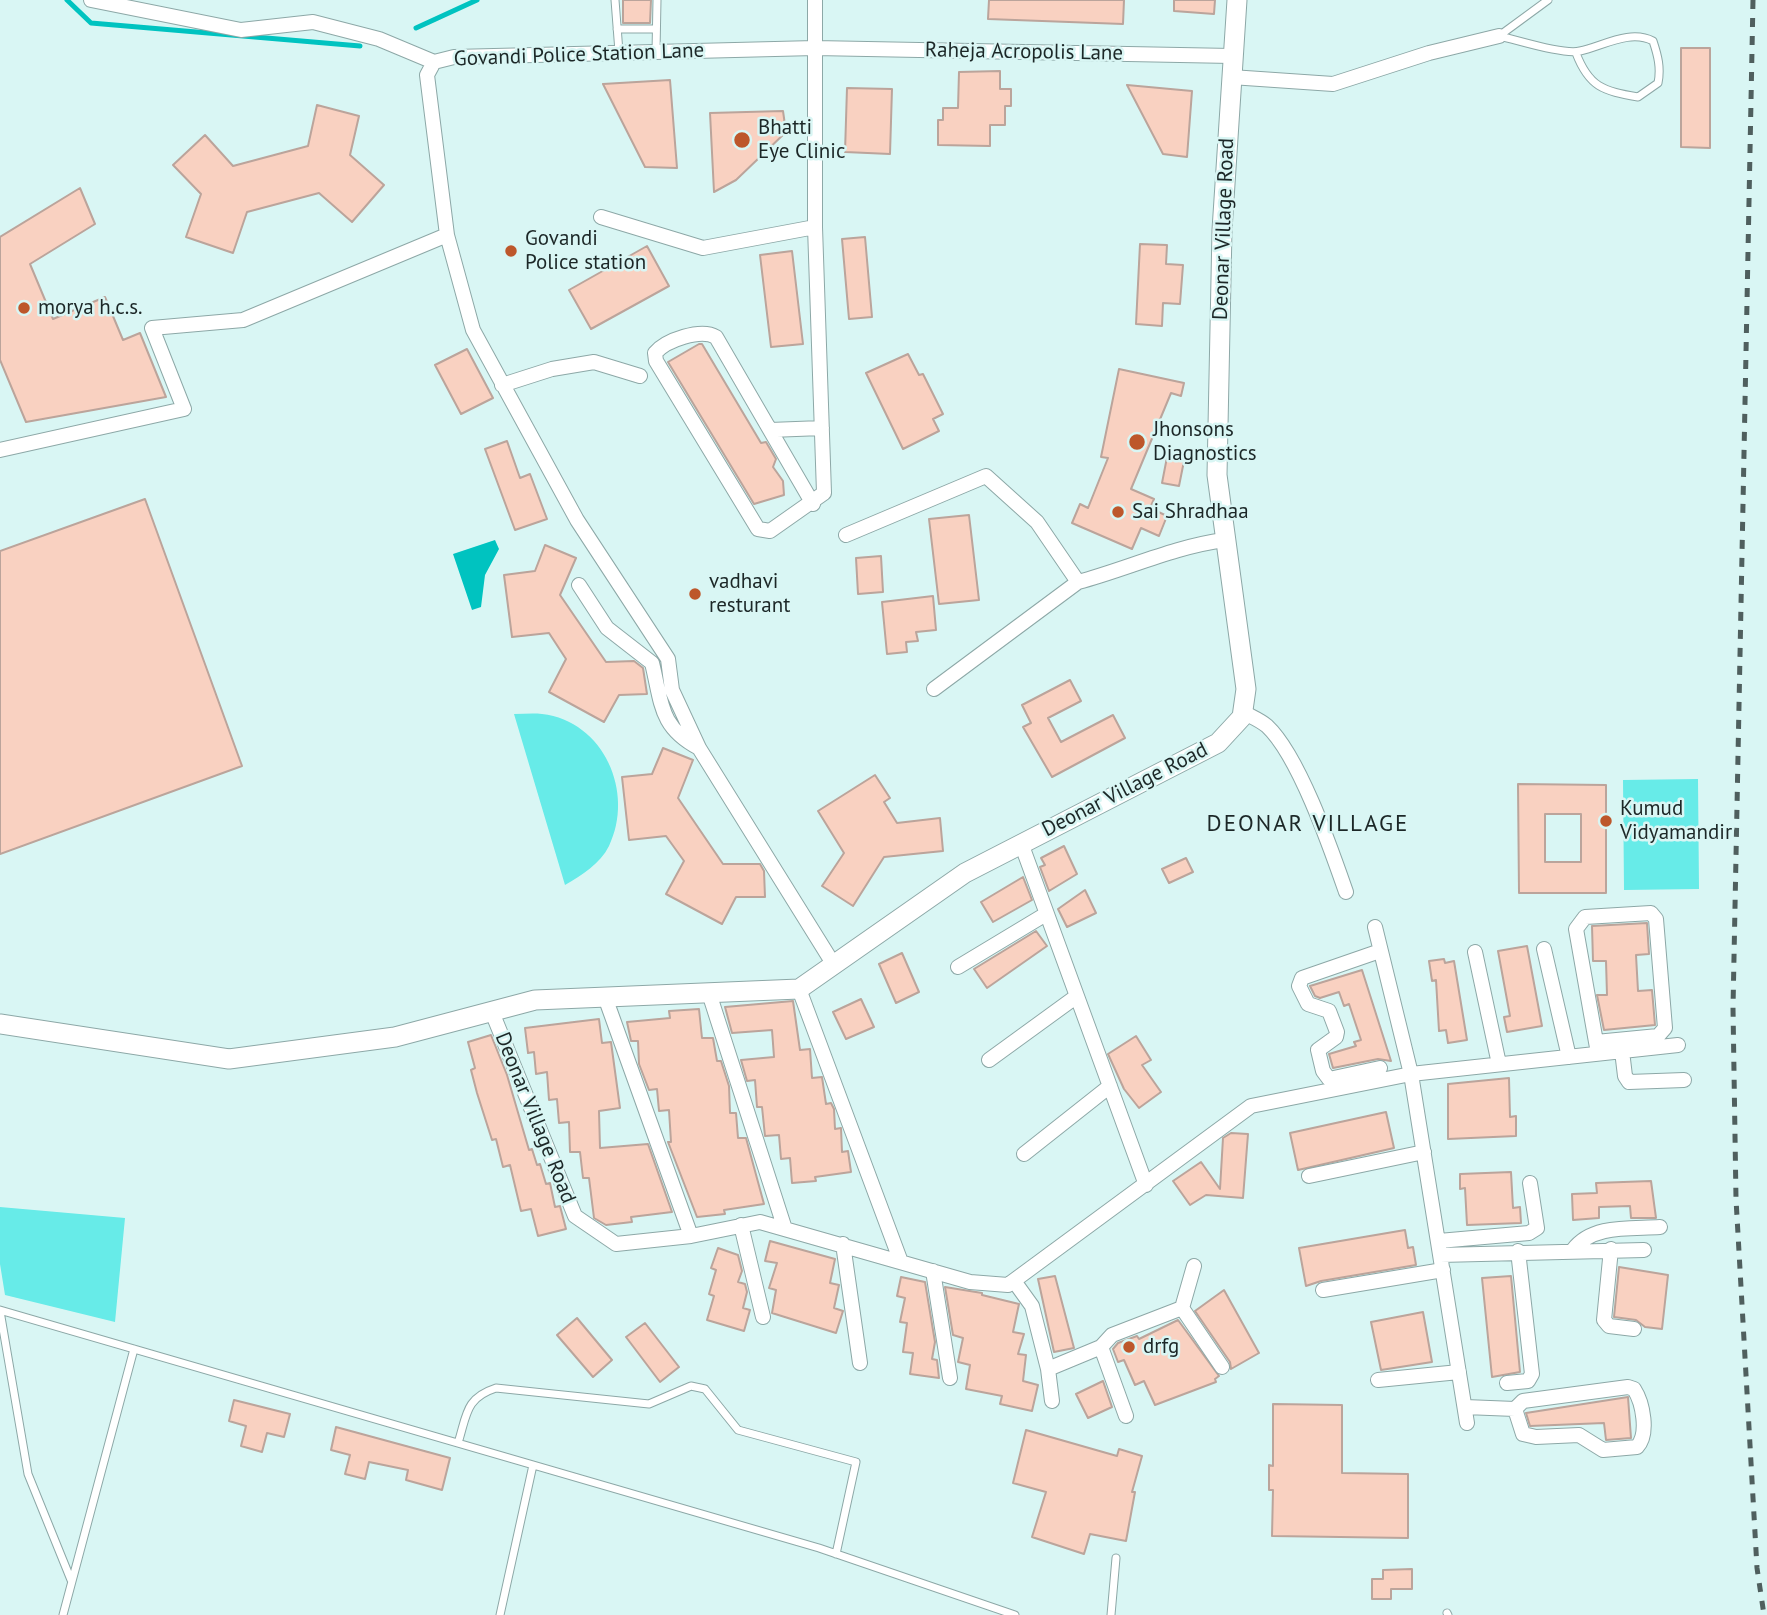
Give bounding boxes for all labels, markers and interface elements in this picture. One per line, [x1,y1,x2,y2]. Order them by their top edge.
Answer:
street label: Govandi Police Station Lane [453,38,705,72]
street label: Raheja Acropolis Lane [925,38,1123,66]
place label: Bhatti Eye Clinic [758,115,845,165]
marker: Bhatti Eye Clinic [732,130,752,150]
street label: Deonar Village Road [1208,137,1240,321]
place label: Govandi Police station [525,226,646,276]
marker: Govandi Police station [503,243,519,259]
place label: morya h.c.s. [38,295,143,321]
marker: morya h.c.s. [16,300,32,316]
place label: Jhonsons Diagnostics [1153,417,1257,467]
marker: Jhonsons Diagnostics [1127,432,1147,452]
place label: Sai Shradhaa [1132,499,1249,525]
marker: Sai Shradhaa [1110,504,1126,520]
place label: vadhavi resturant [709,569,790,619]
marker: vadhavi resturant [687,586,703,602]
street label: Deonar Village Road [1038,737,1212,843]
place label: Kumud Vidyamandir [1620,796,1732,846]
district label: DEONAR VILLAGE [1208,810,1408,838]
marker: Kumud Vidyamandir [1598,813,1614,829]
street label: Deonar Village Road [489,1029,581,1207]
place label: drfg [1143,1334,1179,1360]
marker: drfg [1121,1339,1137,1355]

